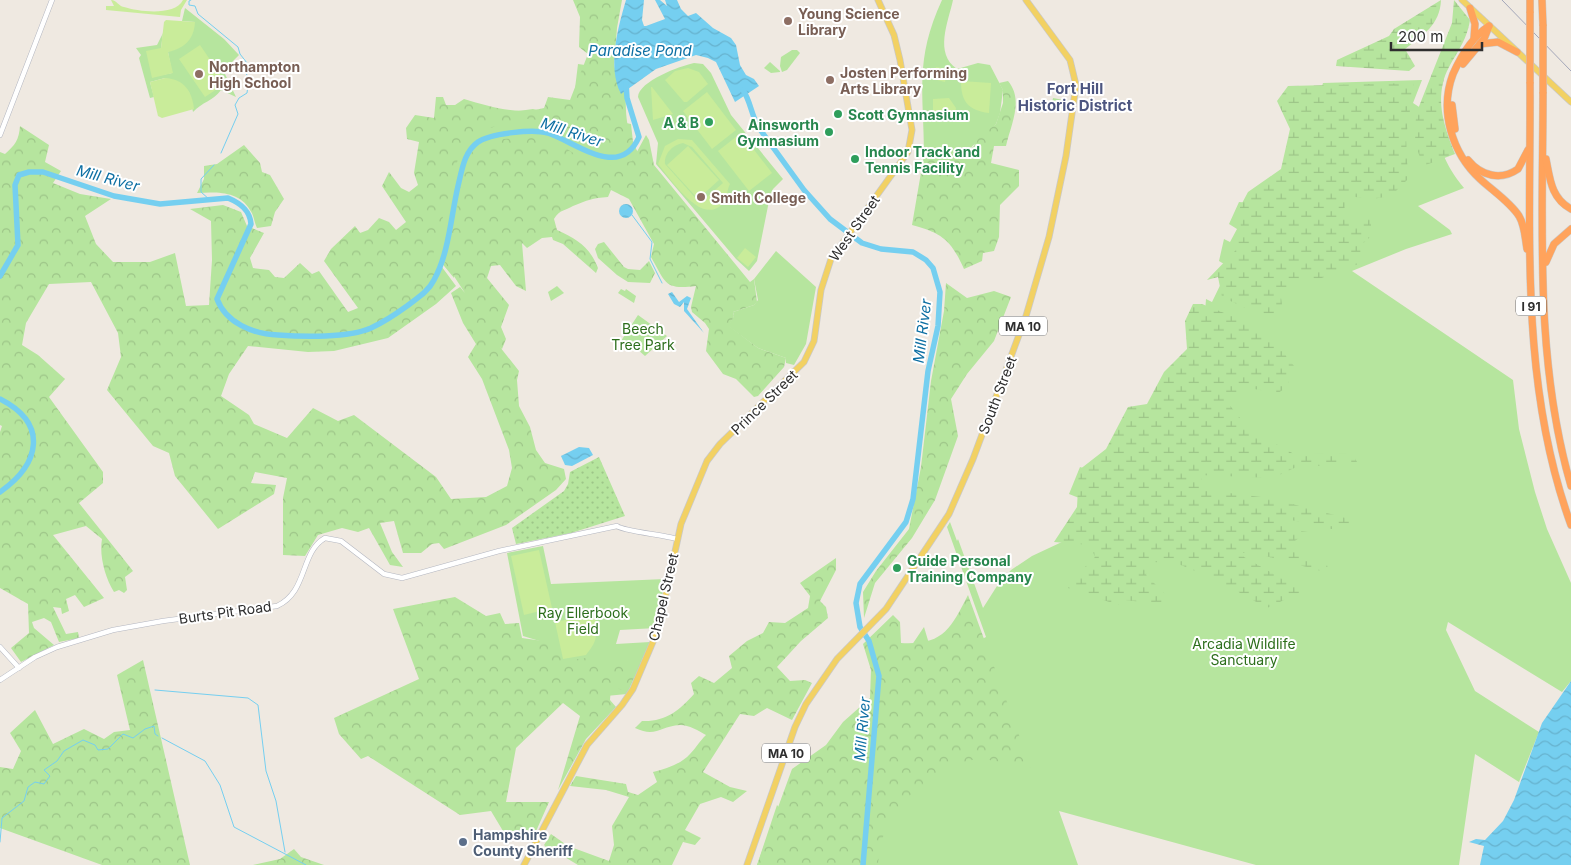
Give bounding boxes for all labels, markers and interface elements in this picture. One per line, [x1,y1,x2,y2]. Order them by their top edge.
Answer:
place label: Young Science Library [798,5,900,38]
marker: Young Science Library [782,15,794,27]
scale bar [1391,20,1482,52]
text: 200 m [1398,27,1443,46]
water label: Paradise Pond [588,41,693,60]
place label: Northampton High School [209,58,300,91]
place label: Josten Performing Arts Library [840,64,967,97]
marker: Northampton High School [193,68,205,80]
marker: Josten Performing Arts Library [824,74,836,86]
district label: Fort Hill Historic District [1018,79,1133,115]
place label: Scott Gymnasium [848,106,969,123]
marker: Scott Gymnasium [832,108,844,120]
water label: Mill River [538,113,606,151]
place label: A & B [663,114,699,131]
marker: A & B [703,116,715,128]
place label: Ainsworth Gymnasium [737,116,819,149]
marker: Ainsworth Gymnasium [823,126,835,138]
place label: Indoor Track and Tennis Facility [865,143,980,176]
marker: Indoor Track and Tennis Facility [849,153,861,165]
water label: Mill River [74,160,142,196]
place label: Smith College [711,189,806,206]
marker: Smith College [695,191,707,203]
street label: West Street [825,191,883,264]
road number: I 91 [1516,296,1546,316]
water label: Mill River [909,298,935,364]
road number: MA 10 [999,316,1047,336]
park label: Beech Tree Park [611,320,675,353]
street label: South Street [974,353,1020,436]
street label: Prince Street [727,366,801,438]
street label: Chapel Street [645,551,681,643]
place label: Guide Personal Training Company [907,552,1033,585]
marker: Guide Personal Training Company [891,562,903,574]
street label: Burts Pit Road [178,597,272,627]
park label: Ray Ellerbook Field [538,604,628,637]
park label: Arcadia Wildlife Sanctuary [1192,635,1296,668]
water label: Mill River [850,696,874,762]
road number: MA 10 [762,744,810,762]
place label: Hampshire County Sheriff [473,826,573,859]
marker: Hampshire County Sheriff [457,836,469,848]

